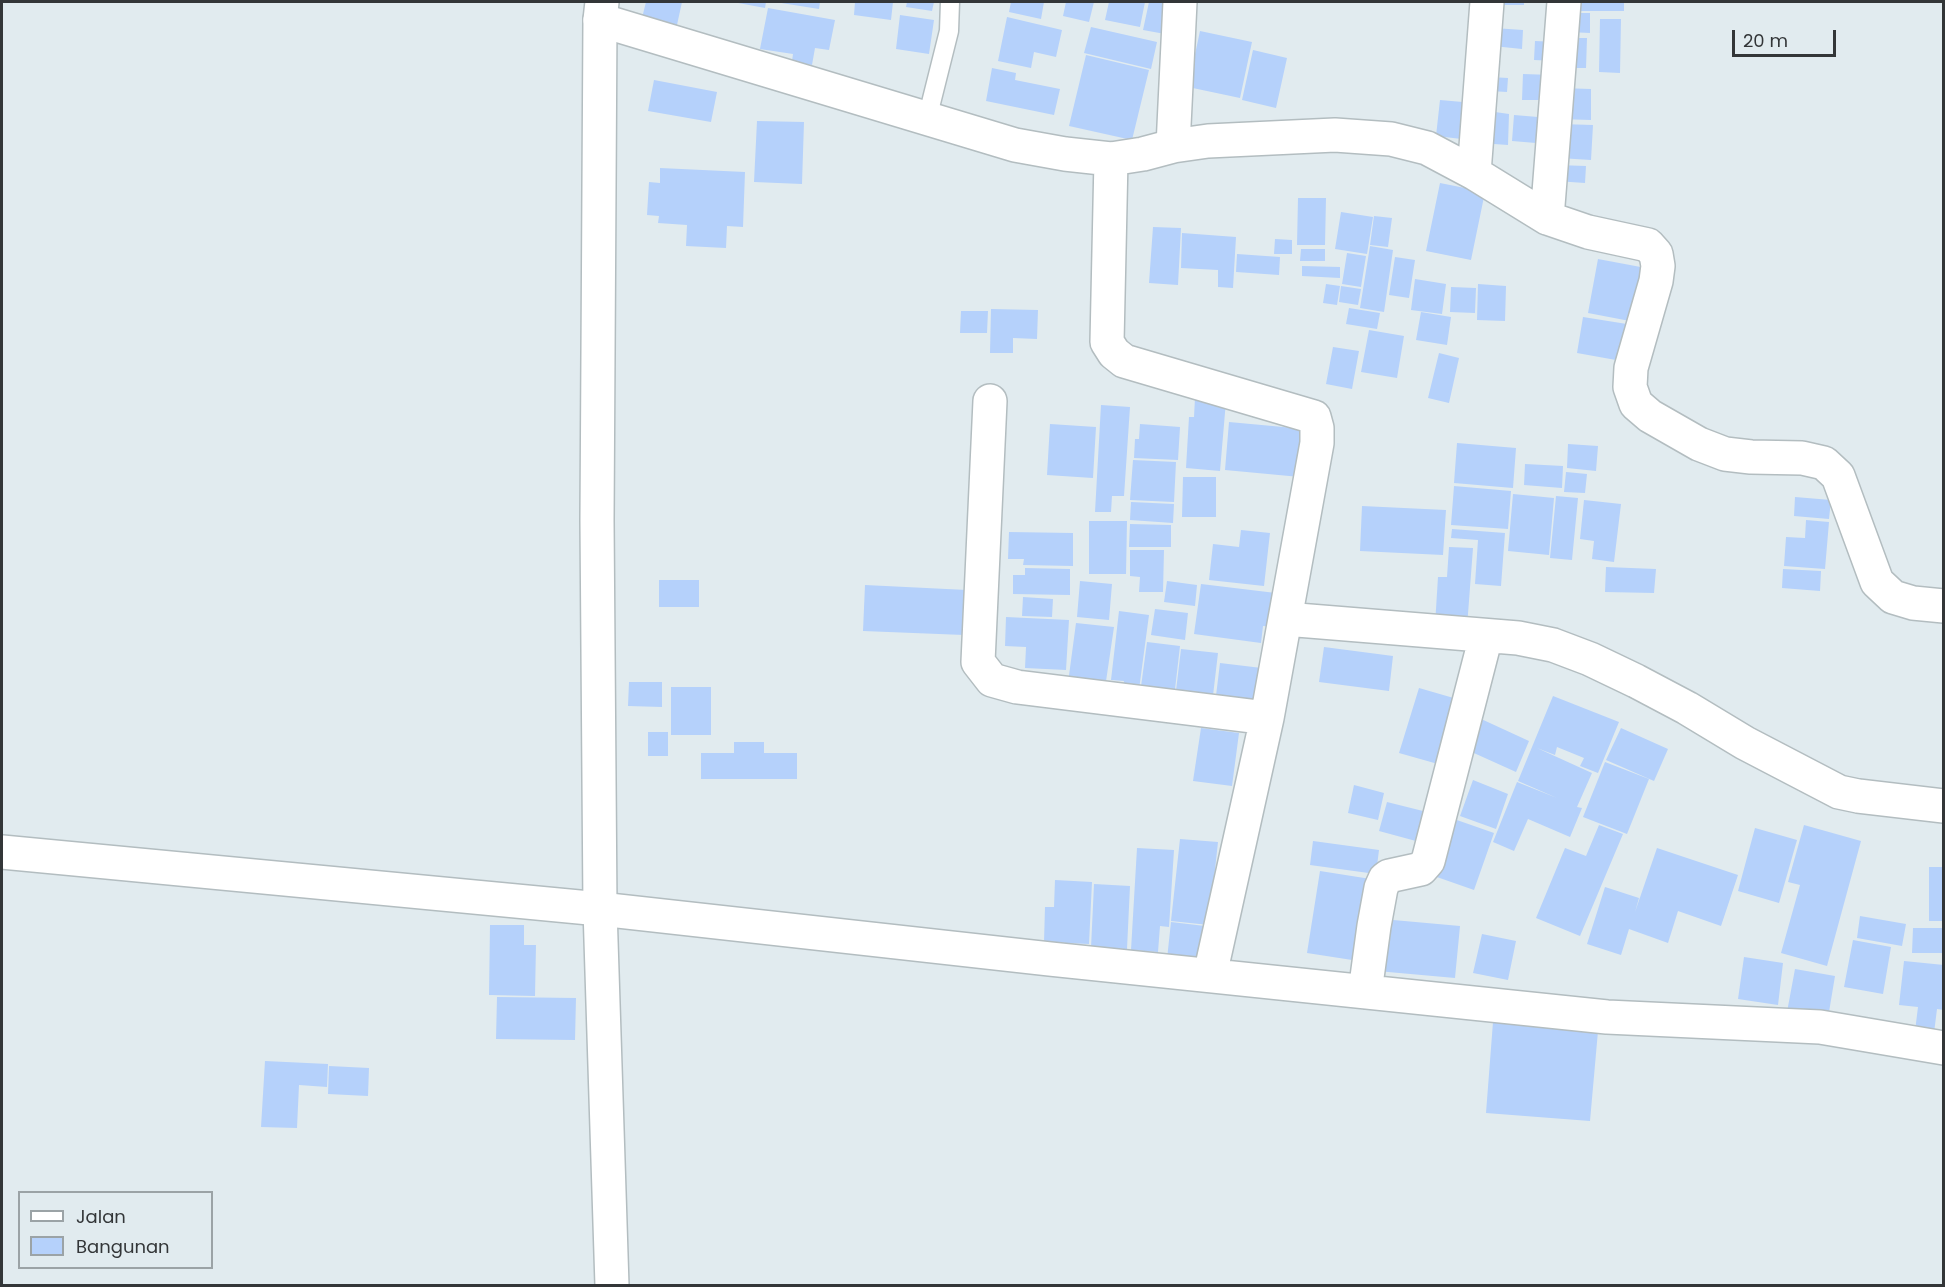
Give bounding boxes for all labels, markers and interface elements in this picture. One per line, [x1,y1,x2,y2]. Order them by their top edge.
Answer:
scale bar [1735,18,1838,56]
text: 20 m [1743,28,1788,53]
legend [18,1191,213,1269]
text: Jalan [76,1204,126,1229]
text: Bangunan [76,1234,170,1259]

